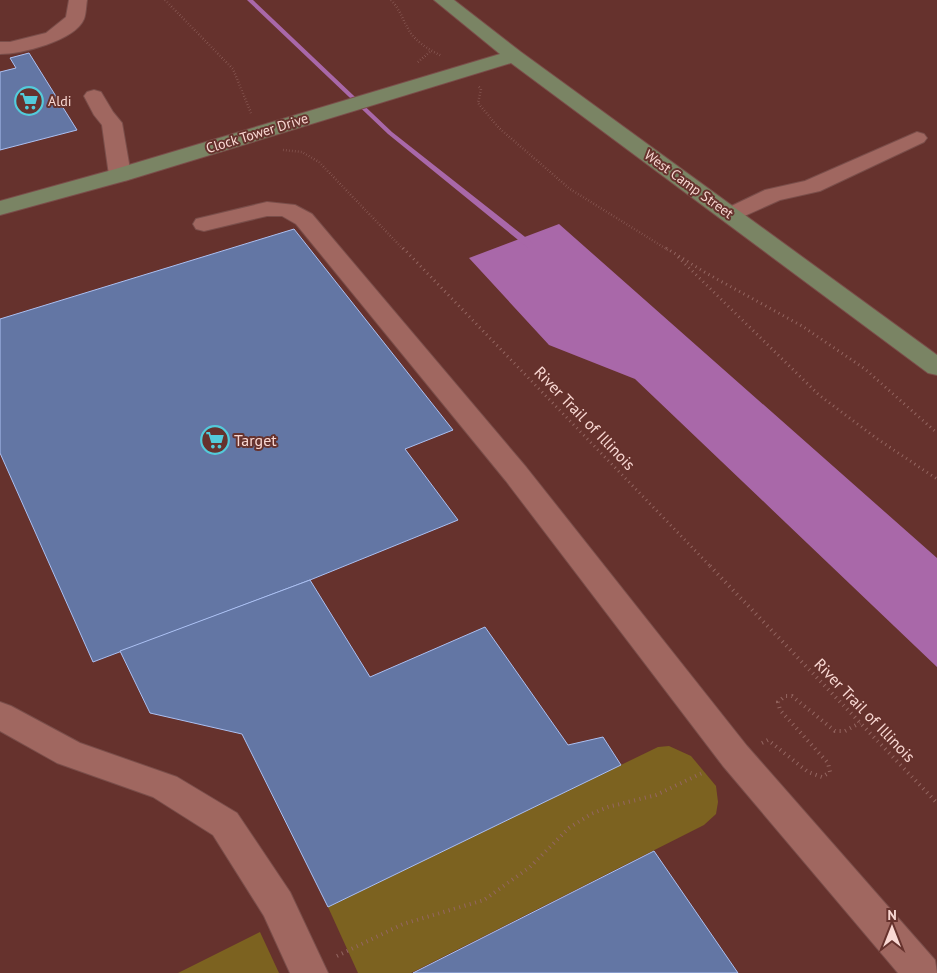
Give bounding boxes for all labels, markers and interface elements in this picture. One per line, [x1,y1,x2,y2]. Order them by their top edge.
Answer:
supermarket icon: Aldi [14,86,44,116]
place label: Aldi [48,92,72,110]
street label: Clock Tower Drive [204,109,310,157]
street label: West Camp Street [641,146,737,222]
street label: River Trail of Illinois [530,362,640,474]
supermarket icon: Target [200,425,230,455]
place label: Target [234,430,277,450]
street label: River Trail of Illinois [810,654,920,766]
north arrow [867,903,917,953]
text: N [887,906,897,924]

